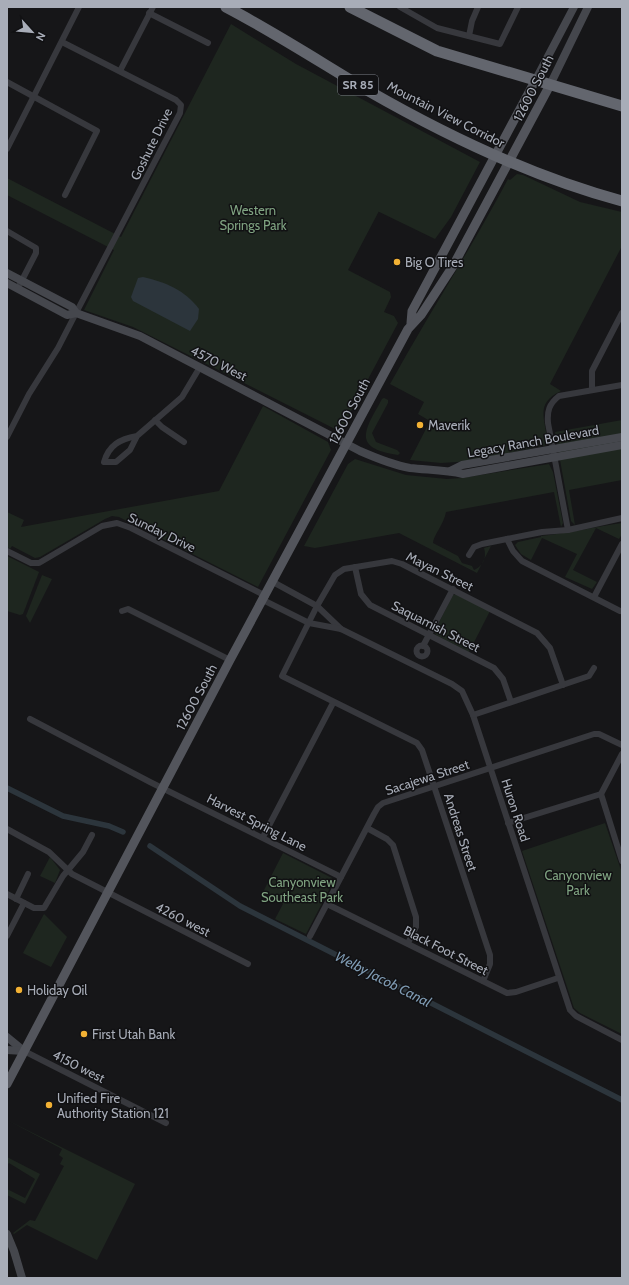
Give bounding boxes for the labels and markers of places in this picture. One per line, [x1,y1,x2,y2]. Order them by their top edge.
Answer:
place label: Big O Tires [405,254,464,270]
marker: Big O Tires [392,257,402,267]
place label: Maverik [428,417,470,433]
marker: Maverik [415,420,425,430]
place label: Holiday Oil [27,982,87,998]
marker: Holiday Oil [14,985,24,995]
place label: First Utah Bank [92,1026,175,1042]
marker: First Utah Bank [79,1029,89,1039]
place label: Unified Fire Authority Station 121 [57,1090,169,1121]
marker: Unified Fire Authority Station 121 [44,1100,54,1110]

